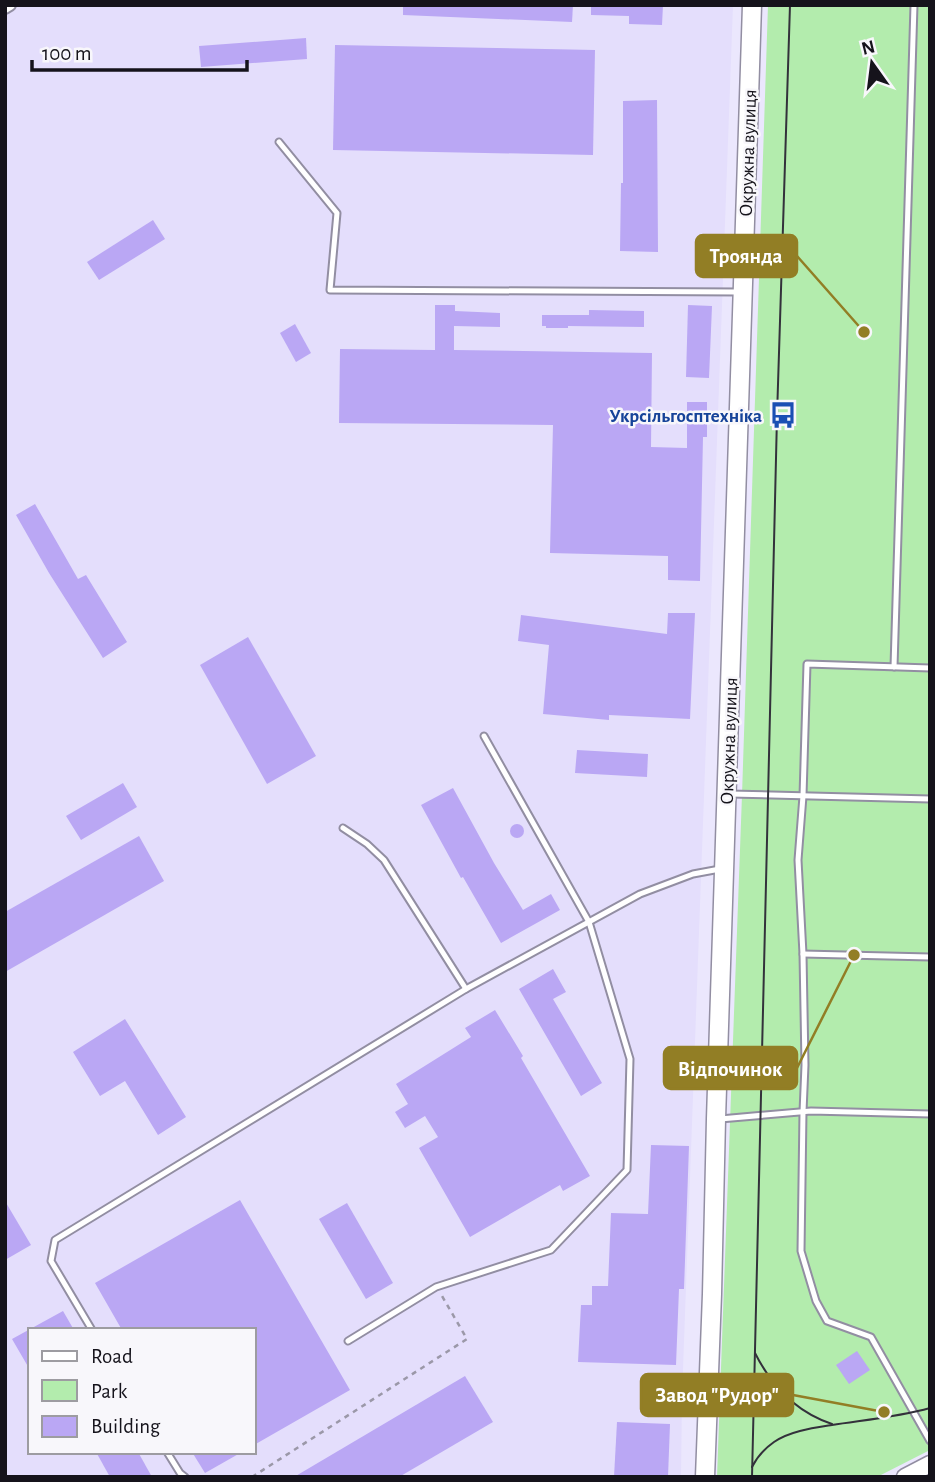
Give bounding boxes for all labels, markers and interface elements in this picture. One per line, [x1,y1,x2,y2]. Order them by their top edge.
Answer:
scale bar [32,28,247,72]
north arrow [837,28,907,98]
text: N [860,37,877,59]
text: 100 m [42,43,92,64]
street label: Окружна вулиця [737,89,760,217]
callout: Троянда [696,235,797,277]
text: Троянда [709,246,783,267]
bus stop icon: Укрсільгосптехніка [768,400,798,430]
place label: Укрсільгосптехніка [610,407,762,426]
street label: Окружна вулиця [718,677,741,805]
callout: Відпочинок [664,1047,797,1089]
text: Відпочинок [678,1059,783,1080]
legend [28,1328,256,1454]
text: Road [91,1346,133,1367]
callout: Завод "Рудор" [641,1374,793,1416]
text: Park [91,1381,128,1402]
text: Завод "Рудор" [655,1385,779,1406]
text: Building [91,1416,161,1437]

